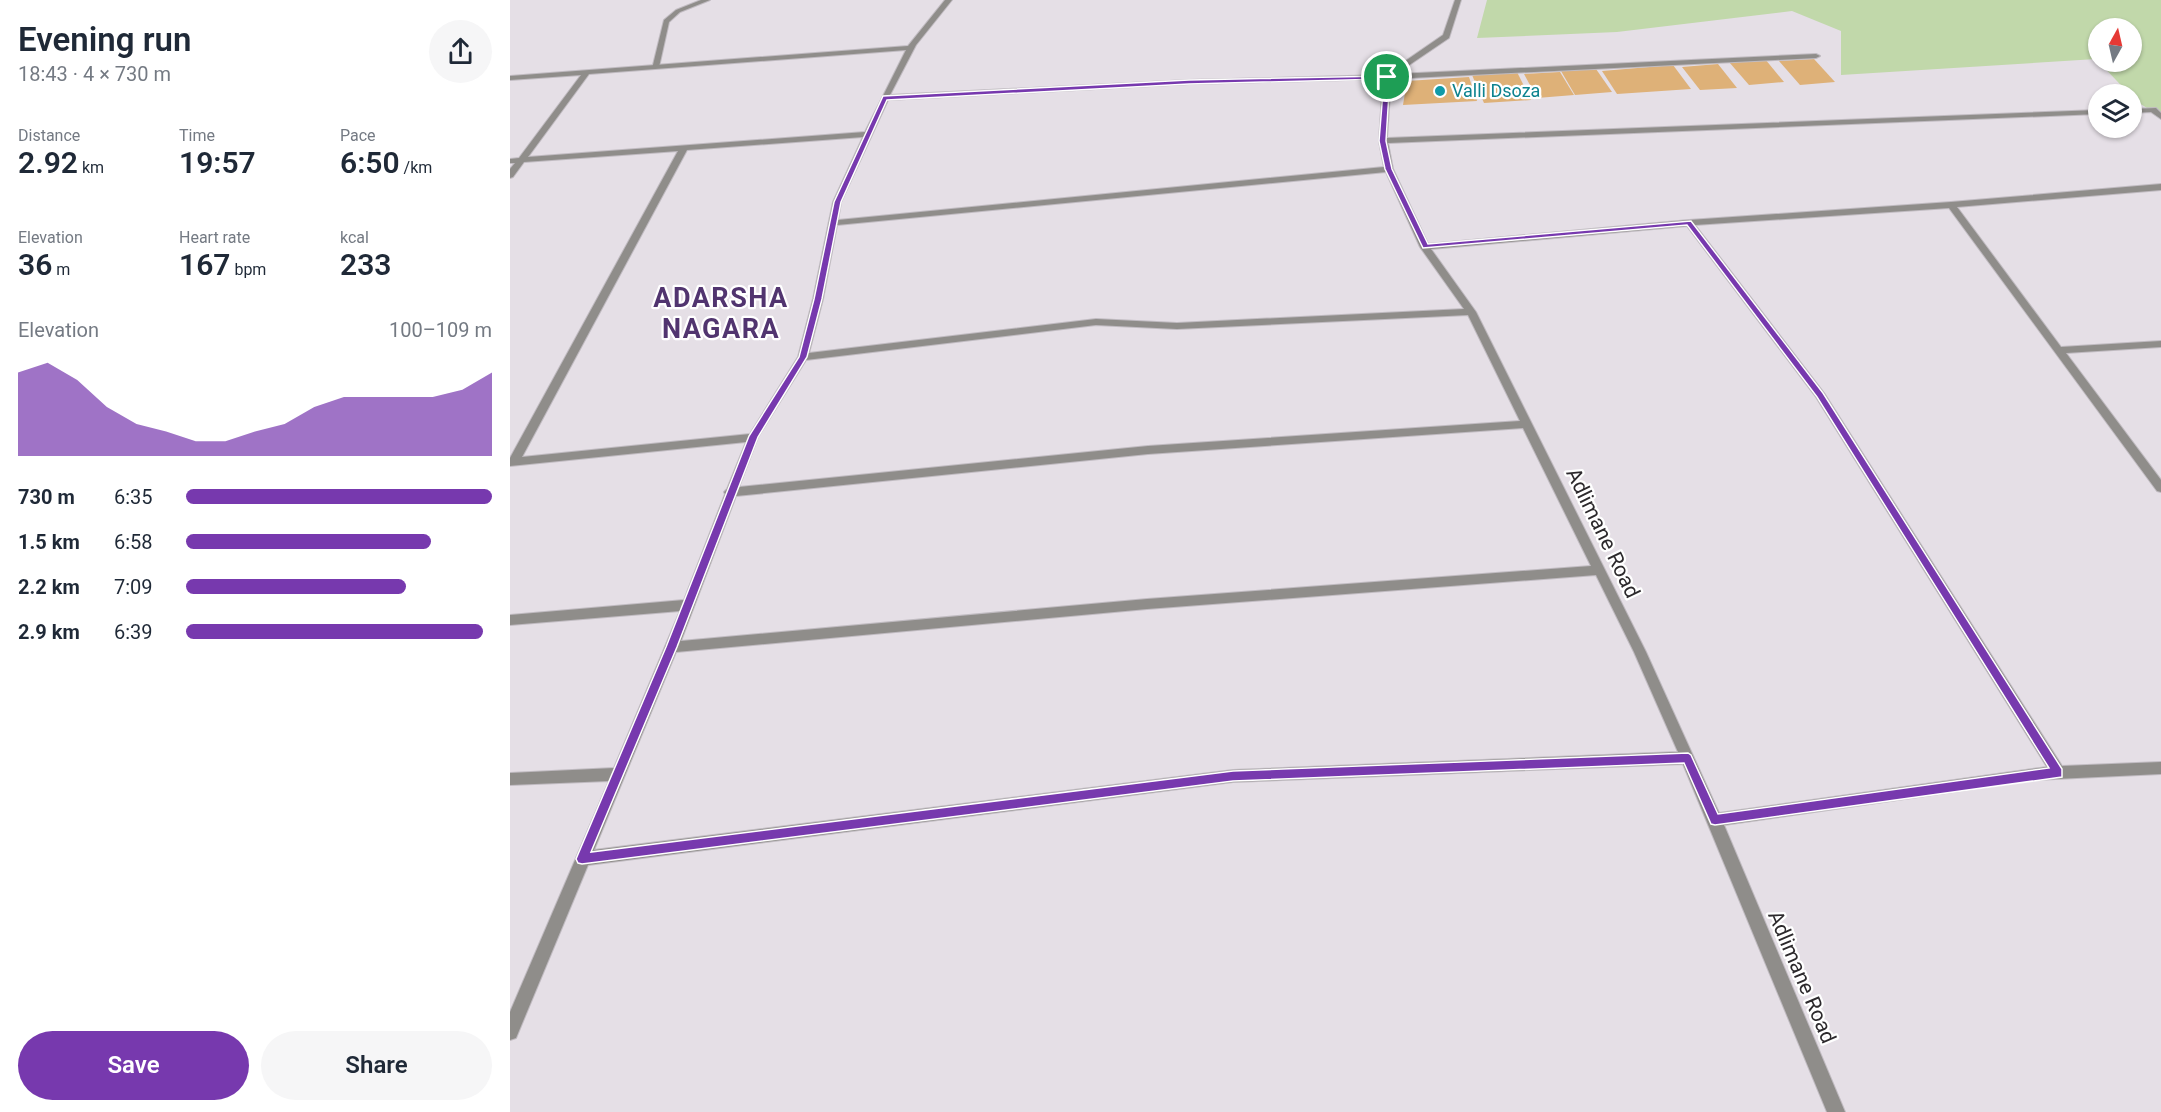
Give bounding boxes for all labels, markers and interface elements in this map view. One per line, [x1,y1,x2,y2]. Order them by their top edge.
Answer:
north arrow [2088,18,2142,72]
map controls [2088,18,2142,138]
text: Evening run [18,20,191,59]
button: share [429,20,492,83]
pin [1361,51,1412,102]
icon: arrive [1370,60,1403,93]
text: 18:43 · 4 × 730 m [18,62,171,86]
place label: Valli Dsoza [1452,80,1540,101]
marker: Valli Dsoza [1433,84,1447,98]
button: layers [2088,84,2142,138]
text: Distance [18,126,80,145]
text: Time [179,126,215,145]
text: Pace [340,126,376,145]
text: 2.92 [18,145,78,180]
text: 19:57 [179,145,256,180]
text: 6:50 [340,145,400,180]
text: km [78,158,104,177]
text: /km [400,158,432,177]
text: Elevation [18,228,83,247]
text: Heart rate [179,228,250,247]
text: kcal [340,228,369,247]
text: 36 [18,247,52,282]
text: 167 [179,247,230,282]
text: 233 [340,247,391,282]
text: m [52,260,70,279]
text: bpm [230,260,266,279]
district label: ADARSHA NAGARA [653,282,789,345]
text: Elevation [18,318,99,342]
text: 100–109 m [389,318,492,342]
street label: Adlimane Road [1561,464,1645,602]
text: 730 m [18,485,75,509]
text: 6:35 [114,485,153,509]
text: 1.5 km [18,530,80,554]
text: 6:58 [114,530,153,554]
text: 2.2 km [18,575,80,599]
text: 7:09 [114,575,153,599]
text: 2.9 km [18,620,80,644]
text: 6:39 [114,620,153,644]
street label: Adlimane Road [1763,907,1841,1047]
button: Save [18,1031,249,1100]
button: Share [261,1031,492,1100]

